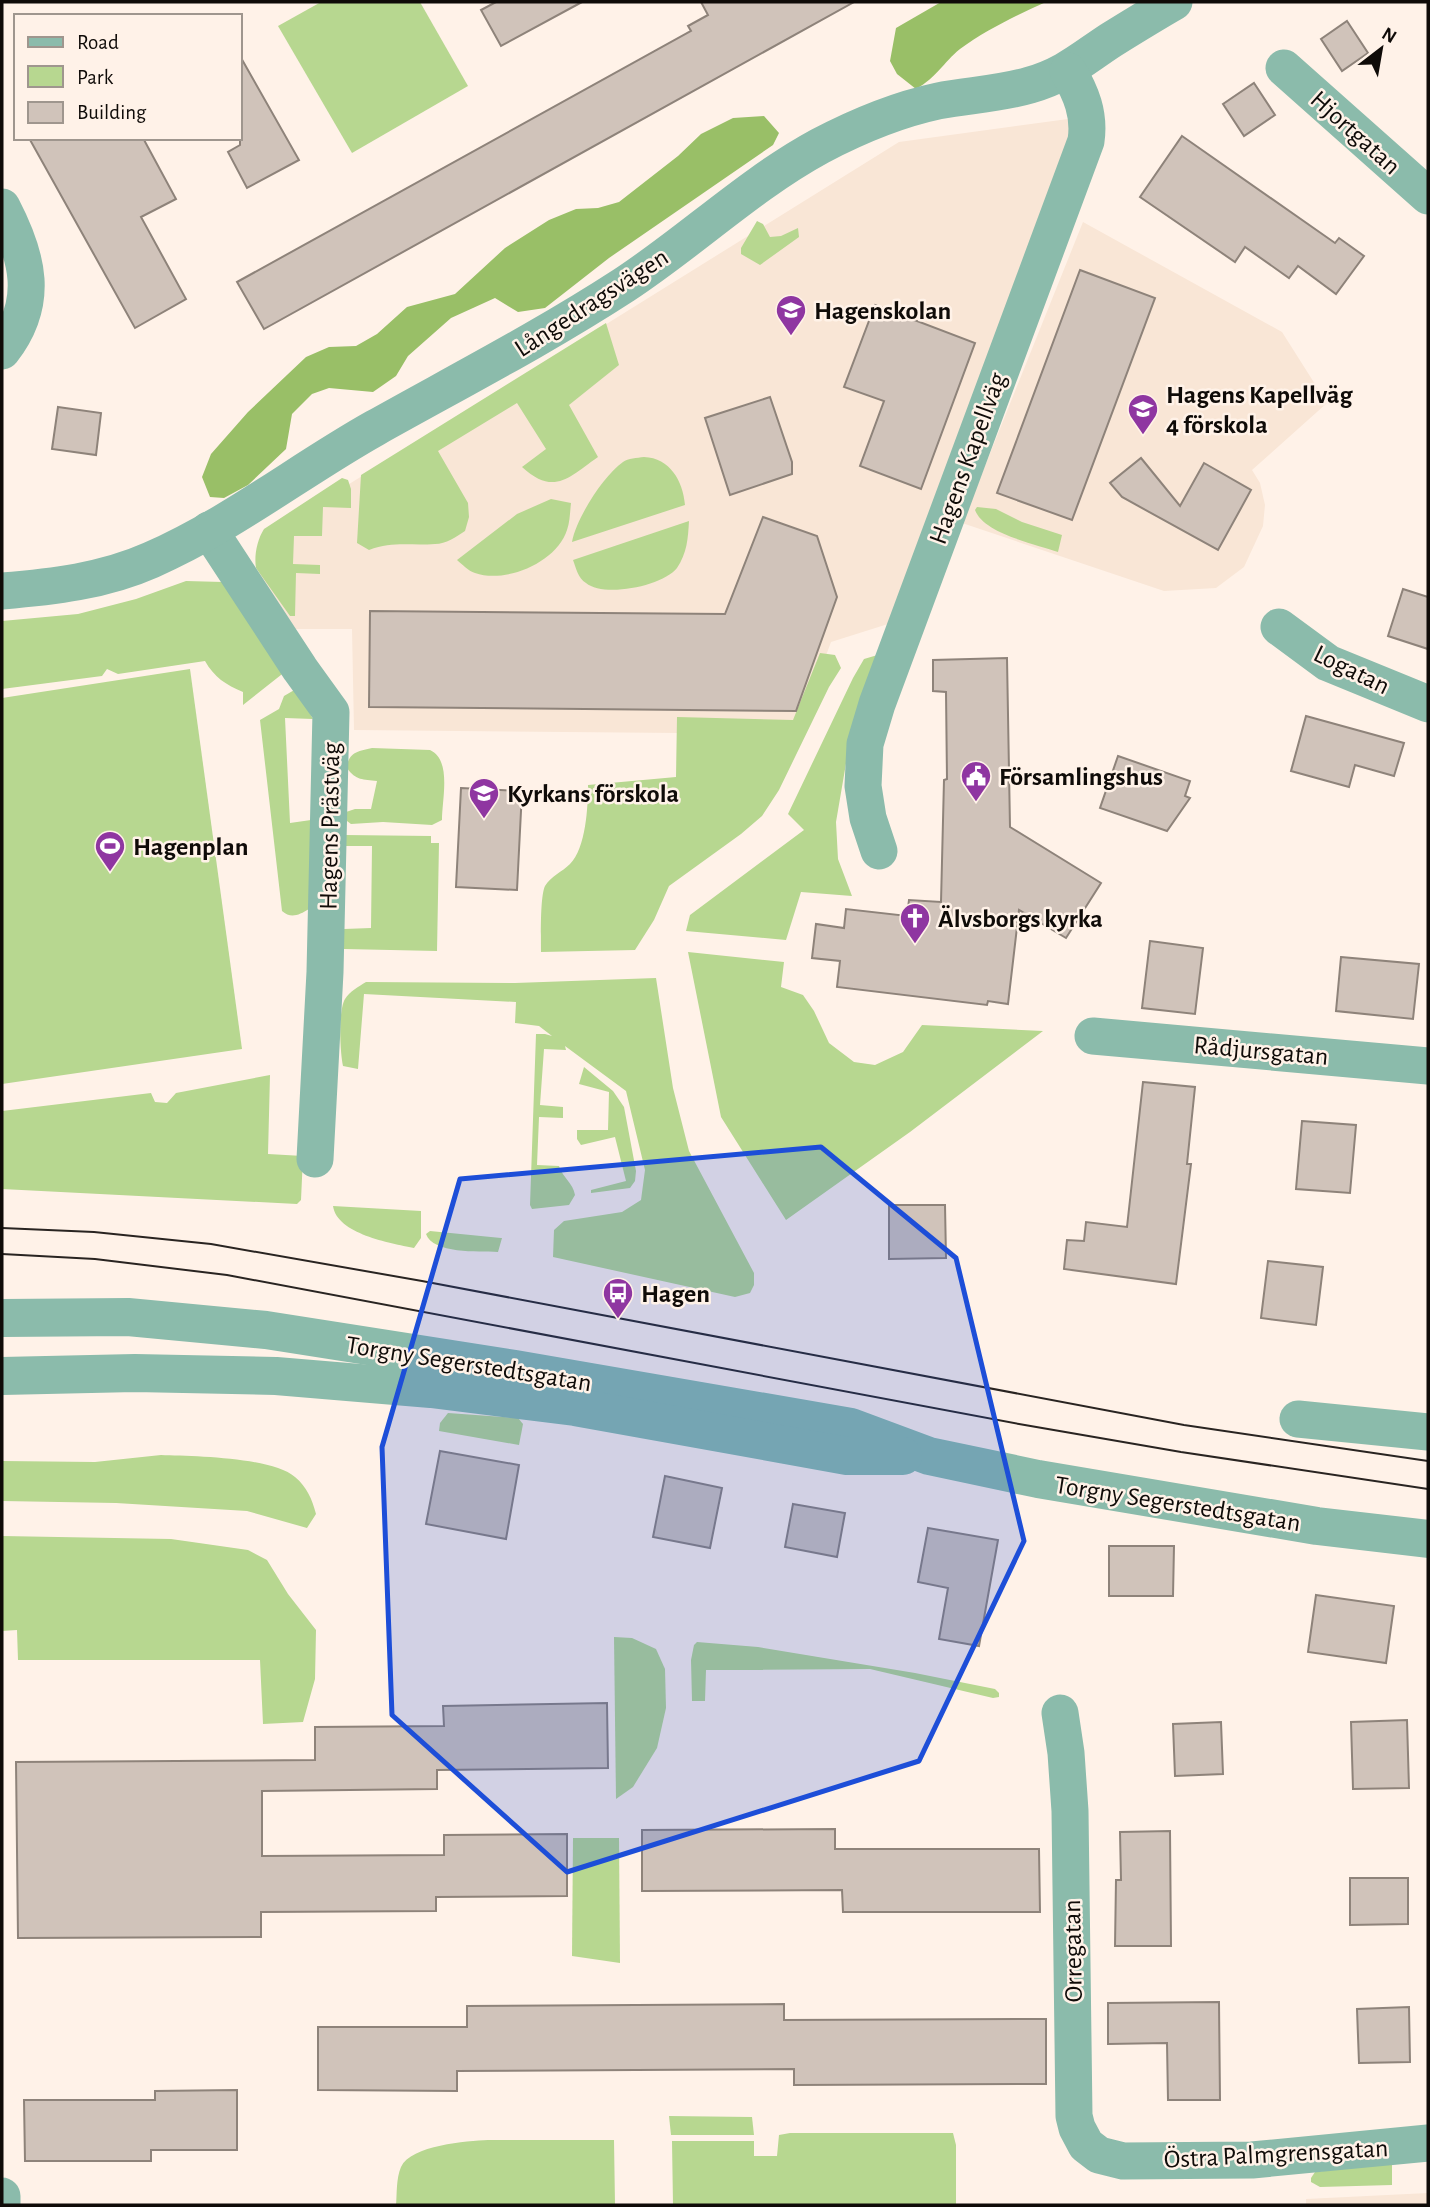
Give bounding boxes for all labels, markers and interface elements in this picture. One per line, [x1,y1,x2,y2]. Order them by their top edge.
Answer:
legend [14,14,242,140]
north arrow [1346,14,1416,84]
text: N [1378,24,1400,47]
text: Road [77,32,119,53]
text: Park [77,67,114,88]
street label: Hjortgatan [1305,86,1405,180]
text: Building [77,102,147,123]
street label: Långedragsvägen [510,244,673,362]
school or university icon: Hagenskolan [774,293,808,337]
place label: Hagenskolan [814,298,951,324]
street label: Hagens Kapellväg [925,369,1011,548]
place label: Hagens Kapellväg 4 förskola [1166,382,1353,438]
school or university icon: Hagens Kapellväg 4 förskola [1126,392,1160,436]
street label: Logatan [1309,640,1394,699]
street label: Hagens Prästväg [316,742,344,910]
public building icon: Församlingshus [959,759,993,803]
place label: Församlingshus [999,764,1163,790]
school or university icon: Kyrkans förskola [467,776,501,820]
place label: Kyrkans förskola [507,781,679,807]
sports icon: Hagenplan [93,829,127,873]
place label: Hagenplan [133,834,249,860]
church icon: Älvsborgs kyrka [898,901,932,945]
place label: Älvsborgs kyrka [938,905,1103,932]
street label: Rådjursgatan [1192,1032,1329,1070]
bus stop icon: Hagen [601,1276,635,1320]
place label: Hagen [641,1281,710,1307]
street label: Torgny Segerstedtsgatan [344,1332,593,1396]
street label: Torgny Segerstedtsgatan [1053,1472,1302,1536]
street label: Orregatan [1059,1899,1087,2003]
street label: Östra Palmgrensgatan [1163,2134,1389,2173]

